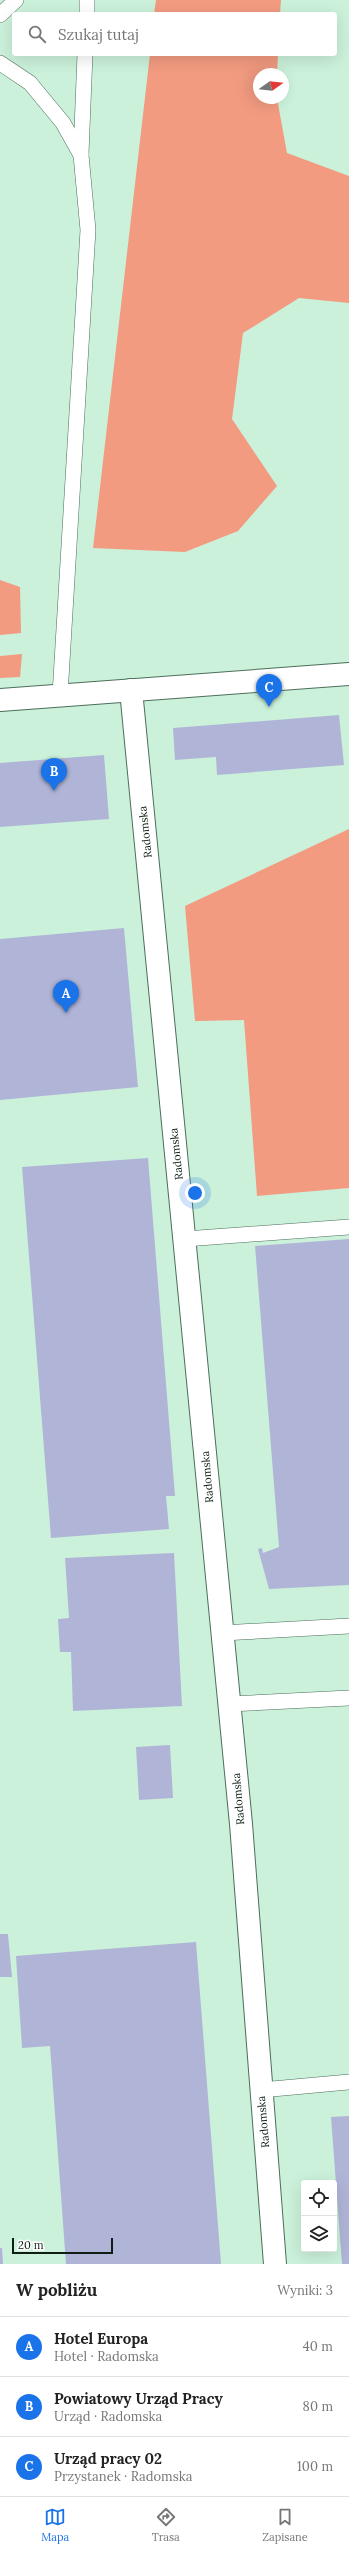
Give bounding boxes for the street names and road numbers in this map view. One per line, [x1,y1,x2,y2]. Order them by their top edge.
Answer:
street label: Radomska [135,805,155,859]
street label: Radomska [166,1127,186,1181]
street label: Radomska [198,1450,216,1504]
street label: Radomska [229,1772,247,1826]
street label: Radomska [254,2095,272,2149]

